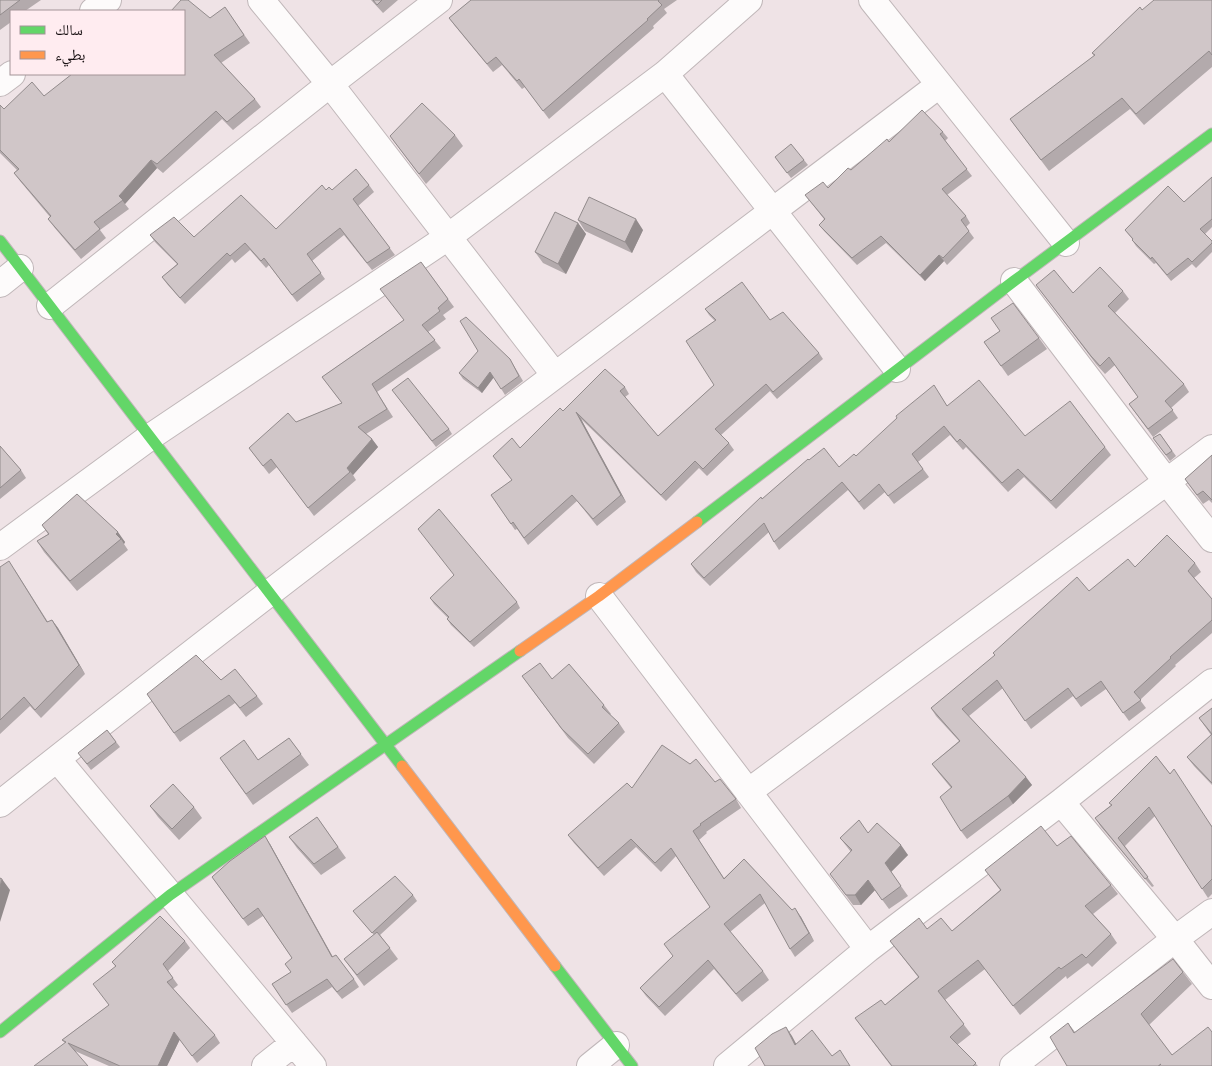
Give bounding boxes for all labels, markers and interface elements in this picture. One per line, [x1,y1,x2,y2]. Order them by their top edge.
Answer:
legend [10,10,185,75]
text: سالك [55,20,83,39]
text: بطيء [55,45,85,67]

